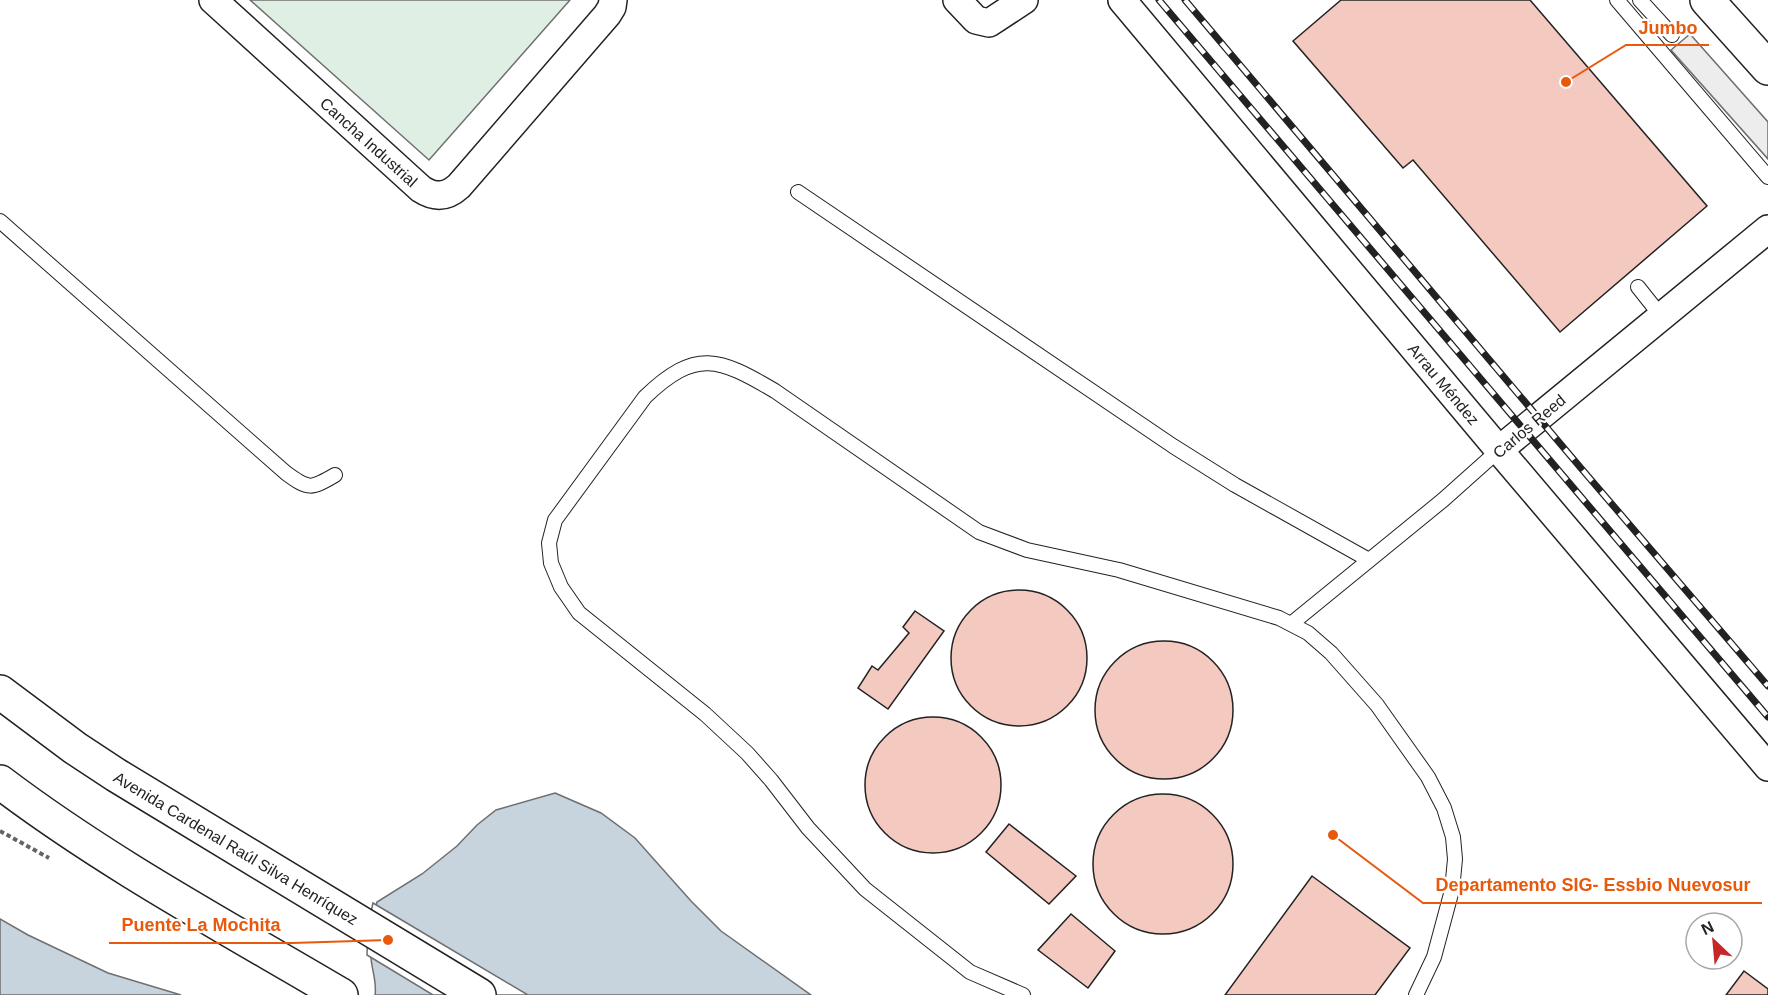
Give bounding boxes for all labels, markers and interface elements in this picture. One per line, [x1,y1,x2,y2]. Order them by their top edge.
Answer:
callout: Jumbo [1626,9,1709,45]
text: Jumbo [1638,18,1698,38]
street label: Cancha Industrial [317,94,421,190]
street label: Arrau Méndez [1405,340,1482,428]
street label: Carlos Reed [1490,391,1569,461]
street label: Avenida Cardenal Raúl Silva Henríquez [111,769,361,928]
callout: Departamento SIG- Essbio Nuevosur [1423,867,1762,903]
text: Departamento SIG- Essbio Nuevosur [1435,875,1751,895]
callout: Puente La Mochita [109,907,292,943]
north arrow [1684,911,1744,971]
text: Puente La Mochita [121,915,281,935]
text: N [1699,918,1717,938]

